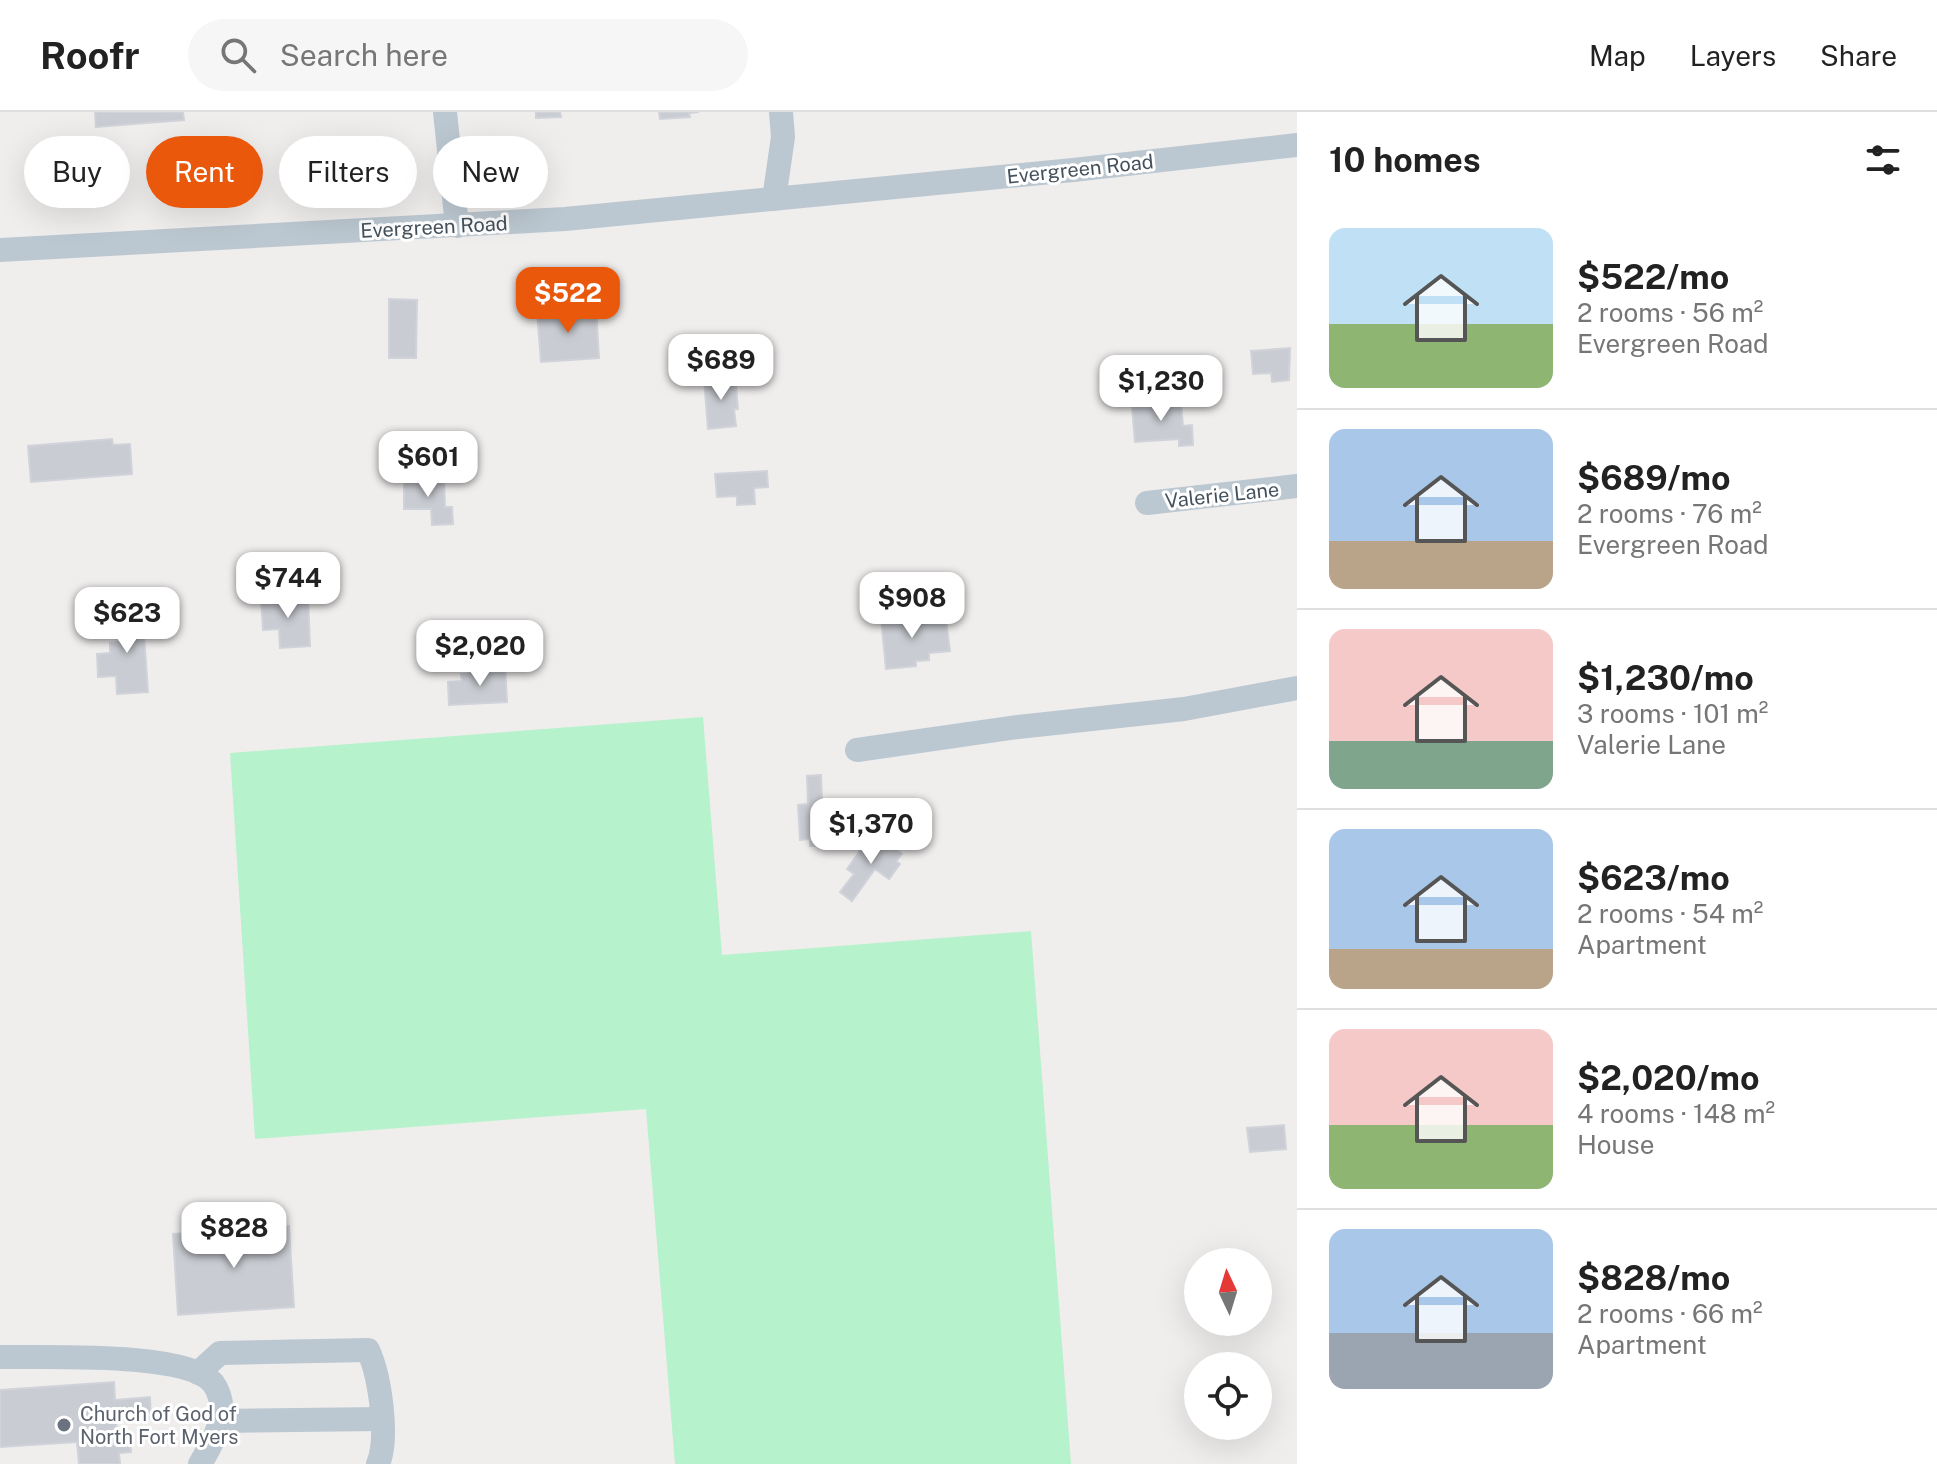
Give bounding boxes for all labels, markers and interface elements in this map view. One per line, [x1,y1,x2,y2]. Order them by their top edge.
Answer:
search box [188,19,748,91]
text: Roofr [40,33,140,78]
icon: search [216,33,260,77]
text: Search here [280,37,448,73]
text: Map [1589,39,1646,72]
text: Layers [1690,39,1776,72]
text: Share [1820,39,1897,72]
chip: Buy [24,136,130,208]
chip: Rent [146,136,263,208]
chip: Filters [279,136,417,208]
chip: New [433,136,548,208]
icon: filters [1861,138,1905,182]
text: 10 homes [1329,140,1481,180]
street label: Evergreen Road [1005,149,1155,189]
street label: Evergreen Road [360,211,508,243]
text: $522/mo [1577,257,1729,297]
icon: home [1393,260,1489,356]
pin: $522 [521,267,615,335]
text: $522 [534,277,602,308]
text: 2 rooms · 56 m² [1577,297,1763,328]
text: Evergreen Road [1577,328,1769,359]
pin: $689 [674,334,768,402]
text: $689 [686,344,756,375]
pin: $1,230 [1096,355,1226,423]
text: $1,230 [1117,365,1205,396]
pin: $601 [381,431,475,499]
text: $601 [397,441,459,472]
text: $689/mo [1577,458,1731,498]
icon: home [1393,461,1489,557]
street label: Valerie Lane [1164,477,1280,513]
text: 2 rooms · 76 m² [1577,498,1762,529]
text: Evergreen Road [1577,529,1769,560]
pin: $744 [241,552,335,620]
text: $744 [254,562,322,593]
pin: $908 [865,572,959,640]
text: $908 [878,582,946,613]
pin: $623 [80,587,174,655]
text: $623 [93,597,161,628]
pin: $2,020 [415,620,545,688]
text: $2,020 [434,630,526,661]
text: $1,230/mo [1577,658,1754,698]
icon: home [1393,661,1489,757]
text: 3 rooms · 101 m² [1577,698,1768,729]
text: Valerie Lane [1577,729,1726,760]
pin: $1,370 [806,798,936,866]
text: $1,370 [828,808,914,839]
text: $623/mo [1577,858,1730,898]
icon: home [1393,861,1489,957]
text: 2 rooms · 54 m² [1577,898,1763,929]
text: Apartment [1577,929,1707,960]
text: $2,020/mo [1577,1058,1760,1098]
icon: home [1393,1061,1489,1157]
text: 4 rooms · 148 m² [1577,1098,1775,1129]
text: House [1577,1129,1654,1160]
pin: $828 [187,1202,281,1270]
text: $828 [199,1212,269,1243]
north arrow [1184,1248,1272,1336]
map controls [1184,1248,1272,1440]
text: $828/mo [1577,1258,1730,1298]
icon: home [1393,1261,1489,1357]
text: 2 rooms · 66 m² [1577,1298,1763,1329]
text: Apartment [1577,1329,1707,1360]
button: locate [1184,1352,1272,1440]
place label: Church of God of North Fort Myers [80,1402,238,1449]
marker: Church of God of North Fort Myers [55,1416,73,1434]

